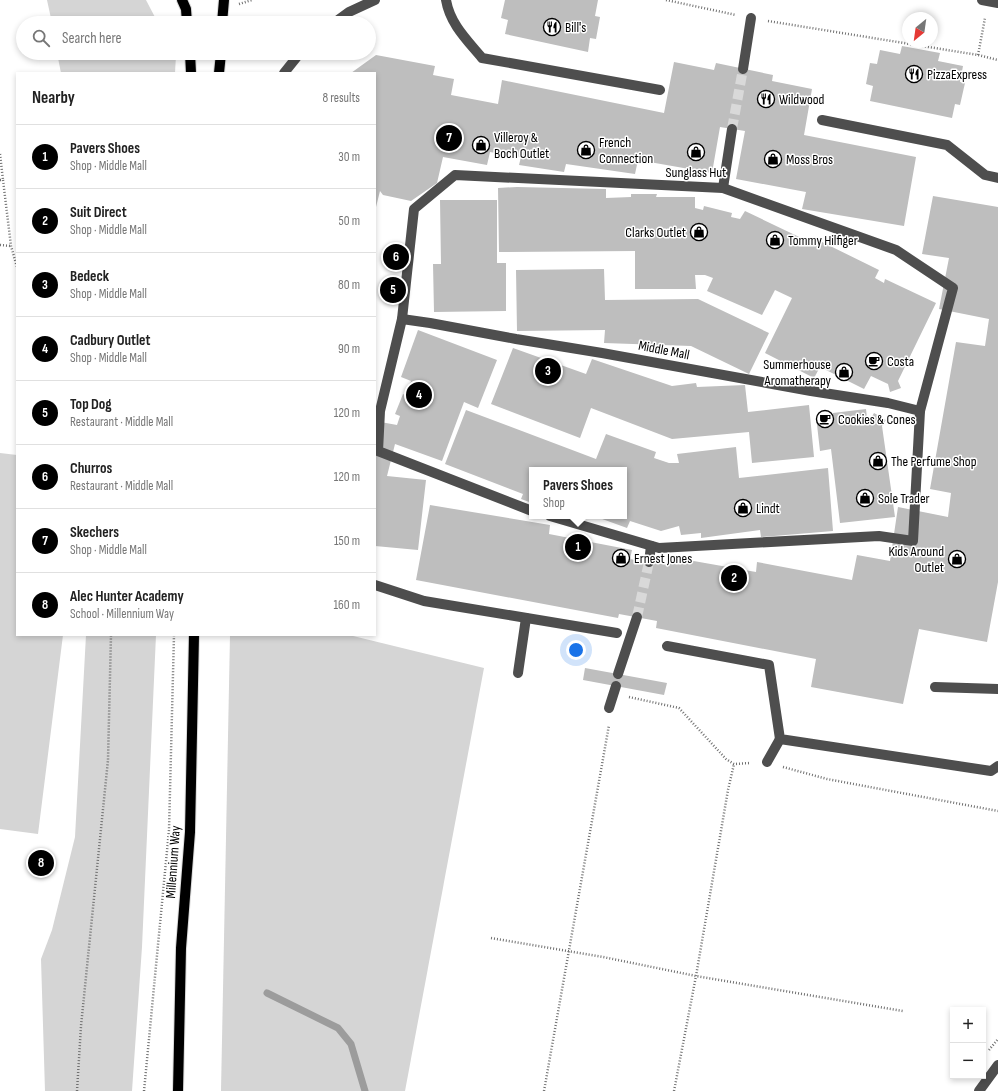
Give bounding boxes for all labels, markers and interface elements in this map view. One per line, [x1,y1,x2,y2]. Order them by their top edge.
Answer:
north arrow [902,12,938,48]
search box [16,16,376,60]
restaurant icon: Bill's [542,17,562,37]
place label: Bill's [565,19,586,36]
icon: search [30,27,52,49]
text: Search here [62,29,122,48]
restaurant icon: PizzaExpress [904,64,924,84]
place label: PizzaExpress [927,66,987,83]
text: Nearby [32,88,75,108]
restaurant icon: Wildwood [756,89,776,109]
text: 8 results [322,90,360,106]
place label: Wildwood [779,91,825,108]
pin: 7 [436,123,462,153]
place label: Villeroy & Boch Outlet [494,129,549,162]
place label: French Connection [599,134,653,167]
shop icon: Villeroy & Boch Outlet [471,135,491,155]
text: Pavers Shoes [70,139,140,158]
shop icon: French Connection [576,140,596,160]
shop icon: Sunglass Hut [686,142,706,162]
text: 1 [42,149,48,165]
text: 30 m [338,149,360,165]
shop icon: Moss Bros [763,149,783,169]
place label: Moss Bros [786,151,833,168]
text: Shop · Middle Mall [70,158,147,174]
place label: Sunglass Hut [666,164,726,181]
text: Suit Direct [70,203,127,222]
text: 2 [42,213,48,229]
text: 50 m [339,213,360,229]
text: Shop · Middle Mall [70,222,147,238]
shop icon: Clarks Outlet [689,222,709,242]
place label: Clarks Outlet [625,224,686,241]
shop icon: Tommy Hilfiger [765,230,785,250]
place label: Tommy Hilfiger [788,232,858,249]
pin: 6 [383,242,409,272]
text: Bedeck [70,267,109,286]
pin: 5 [380,275,406,305]
text: 3 [42,277,48,293]
text: 80 m [338,277,360,293]
text: Shop · Middle Mall [70,286,147,302]
text: Cadbury Outlet [70,331,150,350]
street label: Middle Mall [637,337,691,363]
text: 4 [42,341,48,357]
text: 90 m [338,341,360,357]
text: Shop · Middle Mall [70,350,147,366]
cafe icon: Costa [864,351,884,371]
place label: Costa [887,353,914,370]
pin: 3 [535,356,561,386]
place label: Summerhouse Aromatherapy [763,356,832,389]
shop icon: Summerhouse Aromatherapy [834,362,854,382]
pin: 4 [406,380,432,410]
text: Top Dog [70,395,112,414]
text: 5 [42,405,48,421]
text: 120 m [334,405,360,421]
cafe icon: Cookies & Cones [815,409,835,429]
place label: Cookies & Cones [838,411,916,428]
text: Restaurant · Middle Mall [70,414,173,430]
shop icon: The Perfume Shop [868,451,888,471]
place label: The Perfume Shop [891,453,977,470]
text: Churros [70,459,112,478]
popup [529,467,627,519]
text: 6 [42,469,48,485]
text: 120 m [334,469,360,485]
text: Pavers Shoes [543,476,613,495]
text: Restaurant · Middle Mall [70,478,173,494]
shop icon: Sole Trader [855,488,875,508]
place label: Sole Trader [878,490,930,507]
text: Shop [543,495,565,511]
shop icon: Lindt [733,498,753,518]
place label: Lindt [756,500,780,517]
text: Skechers [70,523,119,542]
pin: 1 [565,532,591,562]
text: 7 [42,533,48,549]
text: 150 m [334,533,360,549]
text: Shop · Middle Mall [70,542,147,558]
place label: Kids Around Outlet [888,543,944,576]
shop icon: Ernest Jones [611,548,631,568]
shop icon: Kids Around Outlet [947,549,967,569]
place label: Ernest Jones [634,550,692,567]
pin: 2 [721,563,747,593]
text: Alec Hunter Academy [70,587,184,606]
text: 8 [42,597,48,613]
text: 160 m [334,597,360,613]
text: School · Millennium Way [70,606,174,622]
your location [566,640,586,660]
street label: Millennium Way [162,824,184,899]
pin: 8 [28,848,54,878]
map controls [950,1007,986,1079]
button: + [950,1007,986,1043]
button: − [950,1043,986,1079]

